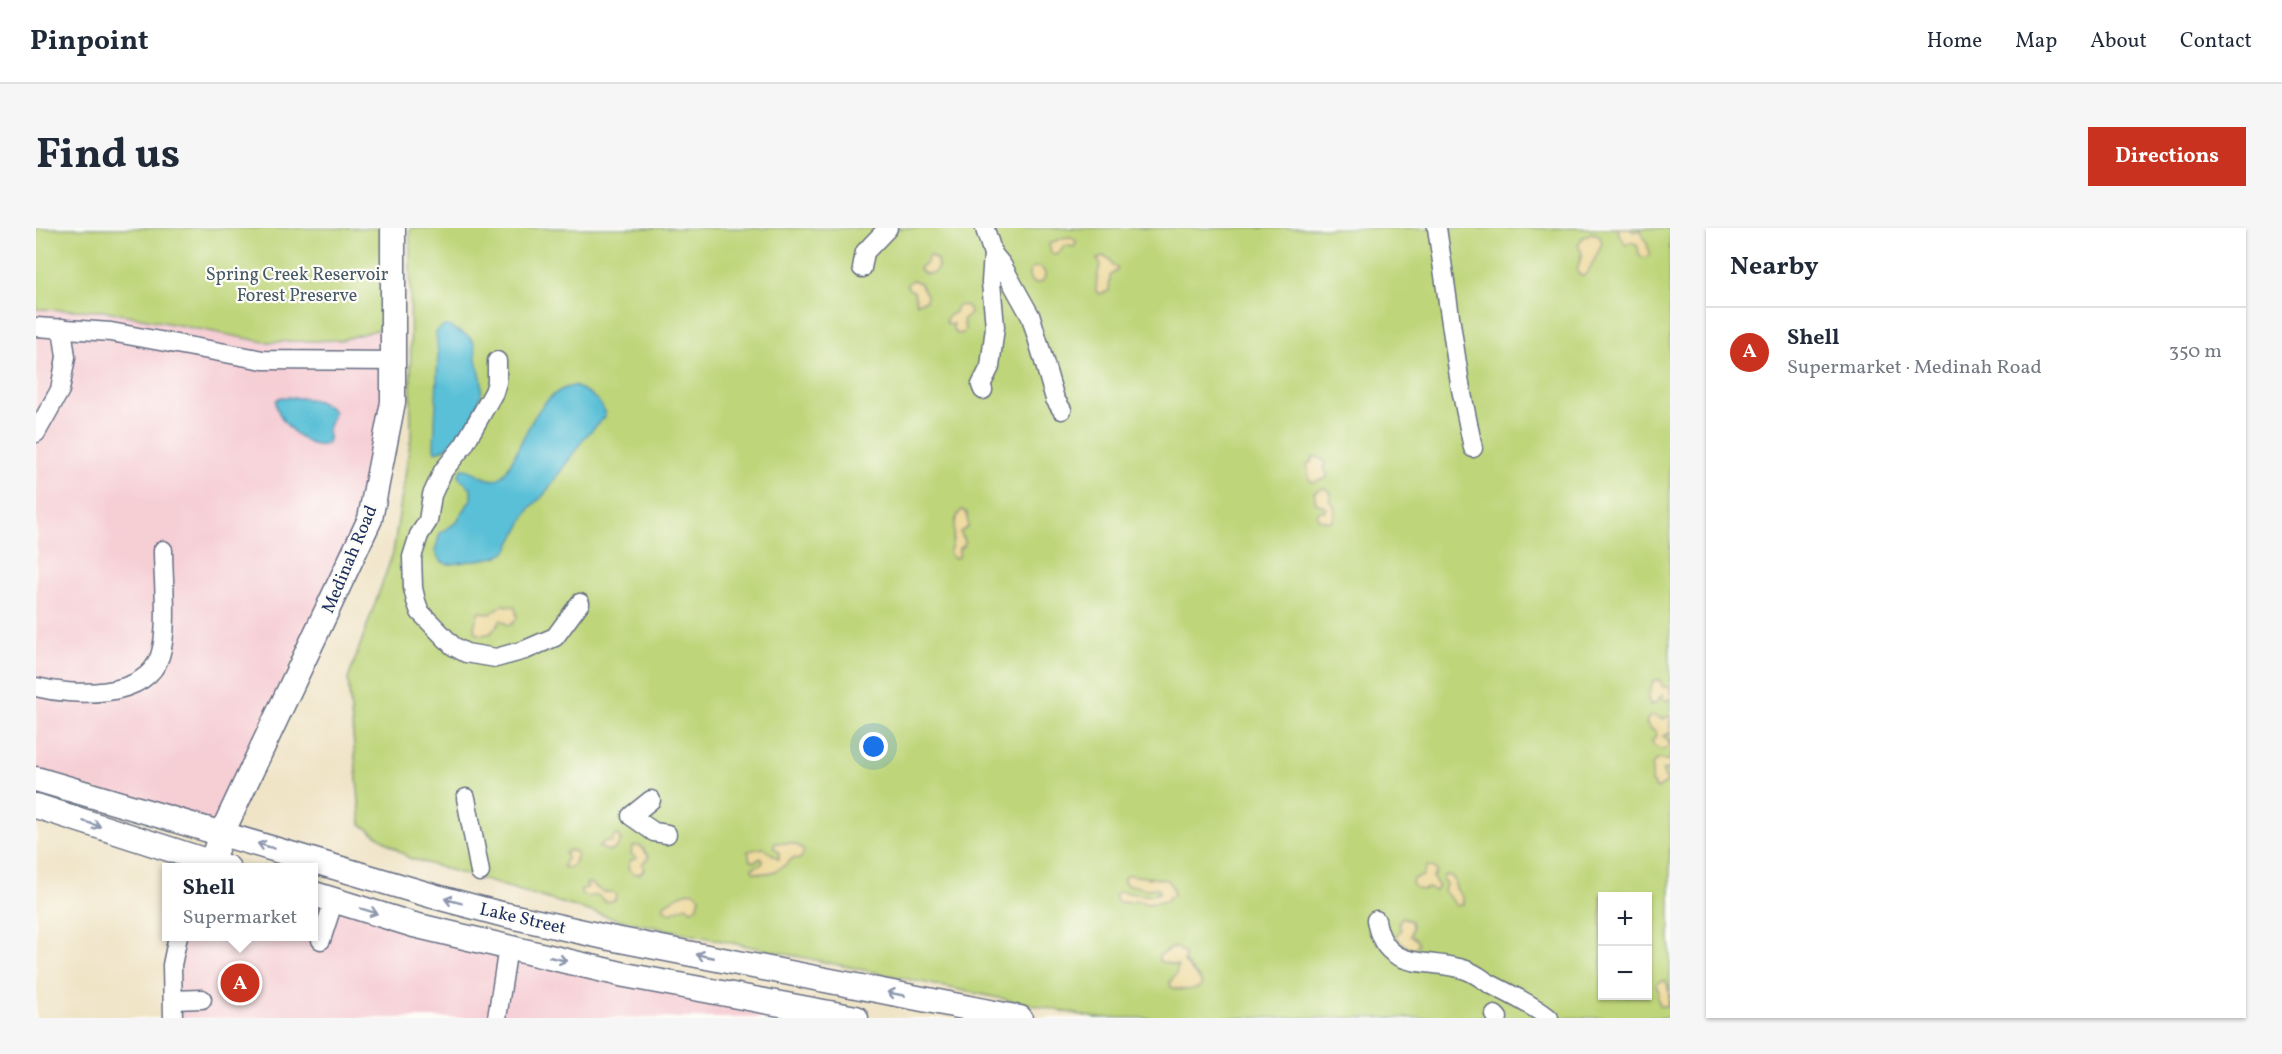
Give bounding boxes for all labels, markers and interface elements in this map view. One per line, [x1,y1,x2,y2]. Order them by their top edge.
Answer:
text: Pinpoint [30,22,148,61]
text: Home [1927,27,1982,56]
text: Map [2015,27,2057,56]
text: About [2090,27,2147,56]
text: Contact [2180,27,2252,56]
text: Find us [36,127,180,186]
button: Directions [2088,127,2246,186]
text: Nearby [1730,249,1819,285]
park label: Spring Creek Reservoir Forest Preserve [206,263,389,309]
text: Shell [1787,323,1839,354]
text: A [1742,338,1757,366]
text: 350 m [2169,338,2222,366]
text: Supermarket · Medinah Road [1787,354,2042,382]
street label: Medinah Road [316,502,384,617]
your location [859,732,888,761]
one-way arrow [82,819,101,830]
one-way arrow [257,840,276,851]
popup [162,863,318,941]
text: Shell [183,873,235,904]
map controls [1598,892,1652,1000]
button: + [1598,892,1652,946]
one-way arrow [444,895,463,907]
street label: Lake Street [477,897,568,942]
text: Supermarket [183,904,297,932]
one-way arrow [359,906,378,917]
button: − [1598,946,1652,1000]
one-way arrow [696,950,715,961]
one-way arrow [548,954,567,965]
pin: A [220,960,260,1005]
one-way arrow [887,988,907,999]

